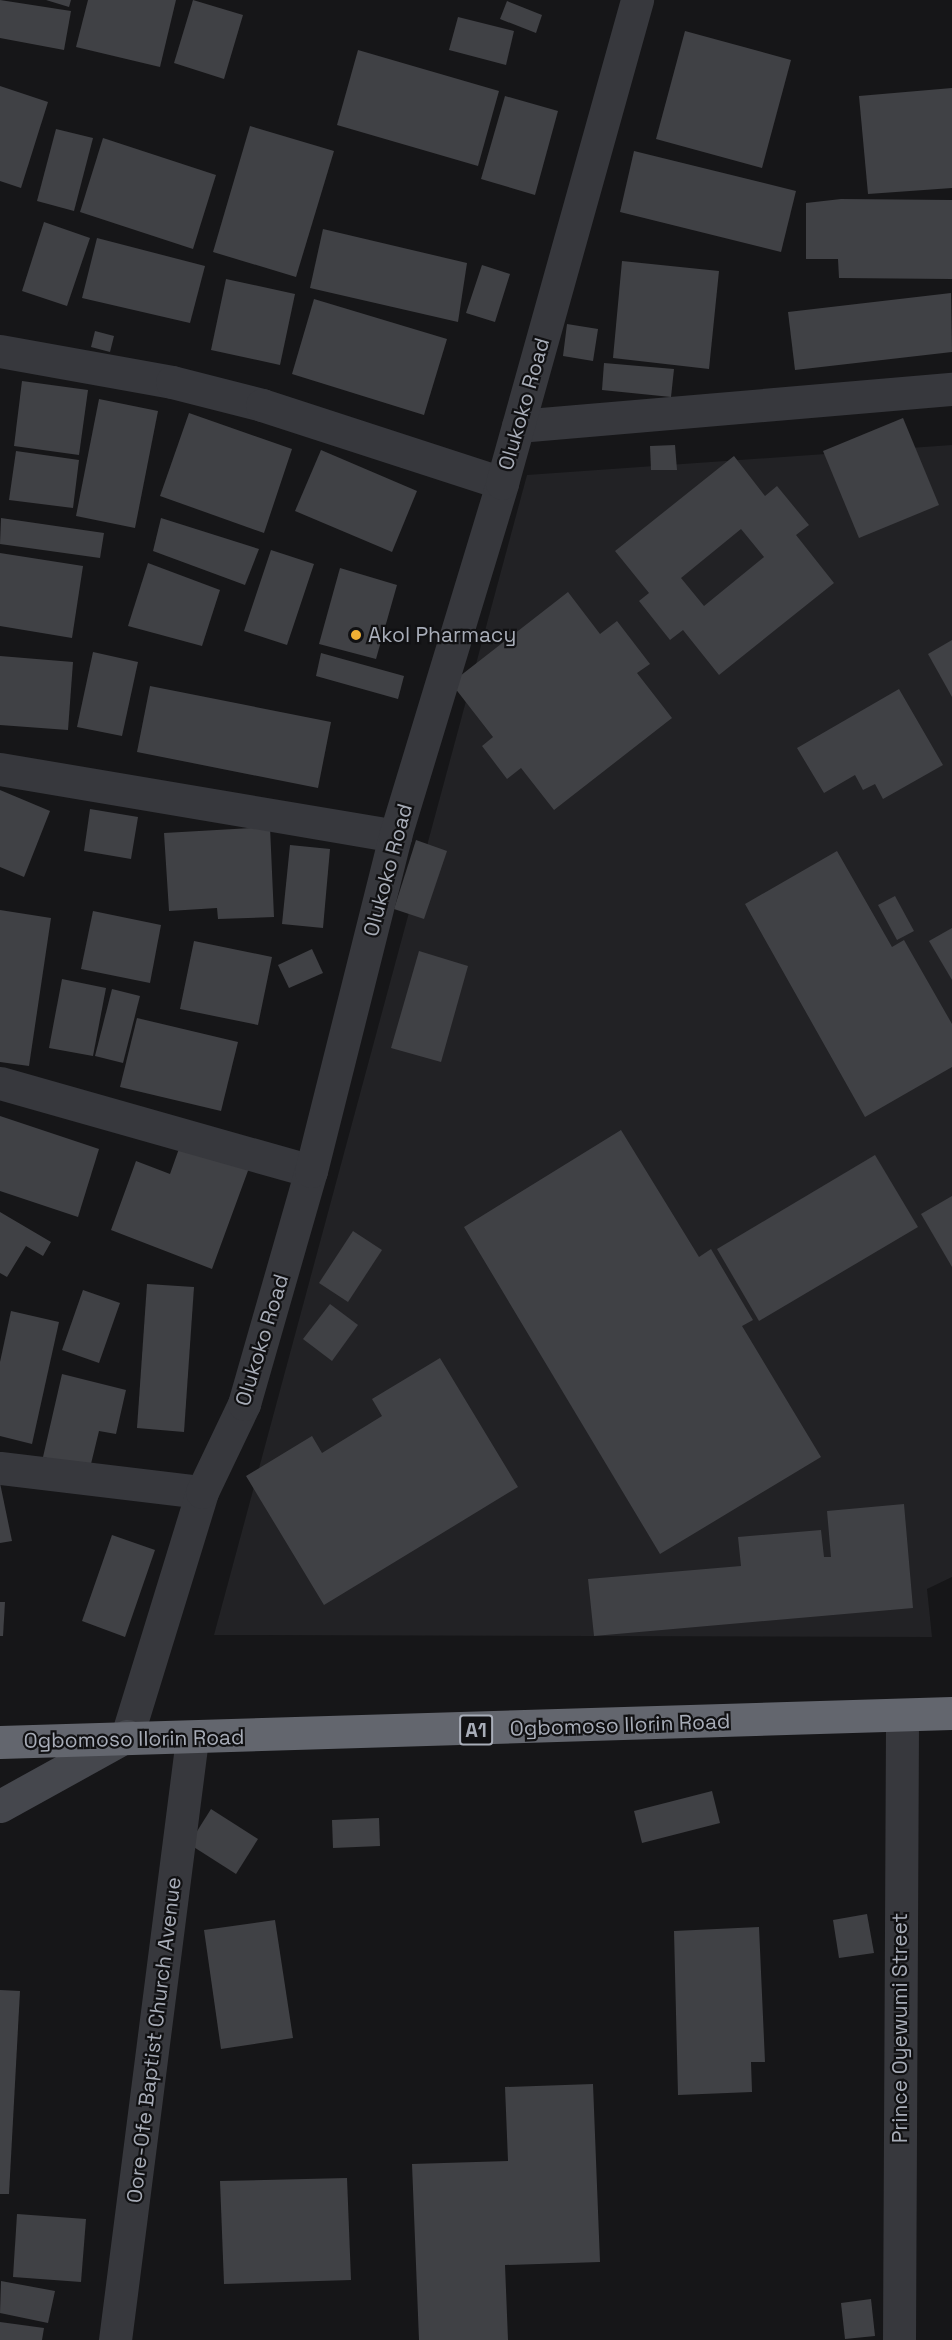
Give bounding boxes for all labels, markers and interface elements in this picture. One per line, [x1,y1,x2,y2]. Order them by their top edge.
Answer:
street label: Olukoko Road [493,335,555,473]
place label: Akol Pharmacy [368,622,516,648]
marker: Akol Pharmacy [349,628,363,642]
street label: Olukoko Road [358,801,418,939]
street label: Olukoko Road [230,1271,294,1409]
street label: Ogbomoso Ilorin Road [509,1709,731,1741]
road number: A1 [458,1713,494,1747]
street label: Ogbomoso Ilorin Road [23,1724,245,1754]
street label: Oore-Ofe Baptist Church Avenue [121,1875,187,2205]
street label: Prince Oyewumi Street [887,1913,913,2143]

